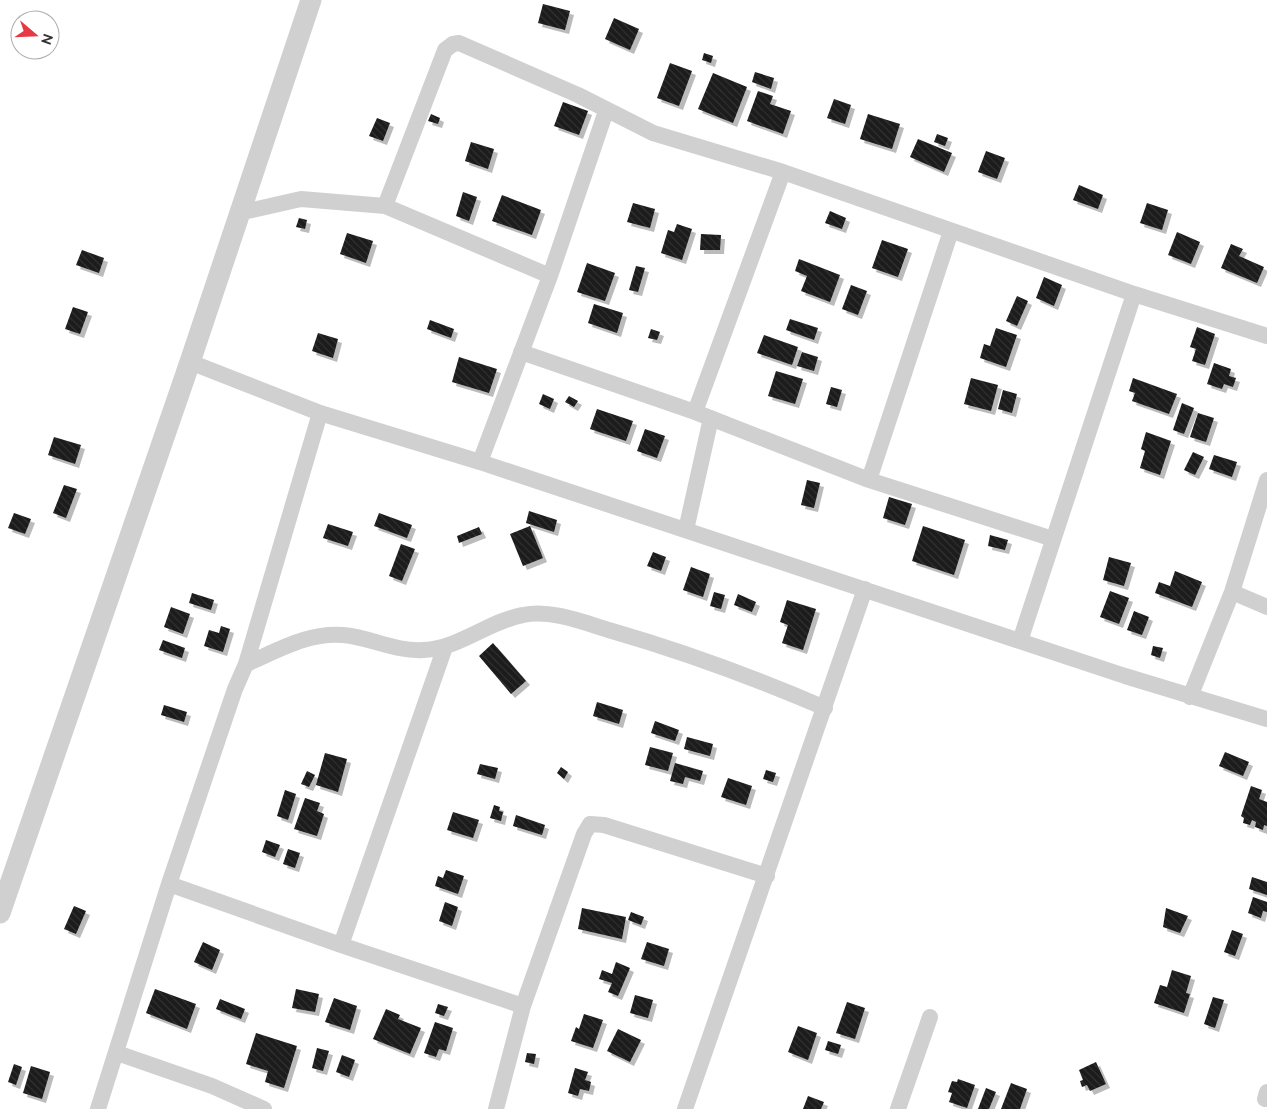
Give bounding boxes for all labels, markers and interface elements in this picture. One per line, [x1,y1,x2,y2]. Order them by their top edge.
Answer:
north arrow [10,10,60,60]
text: N [38,32,57,47]

